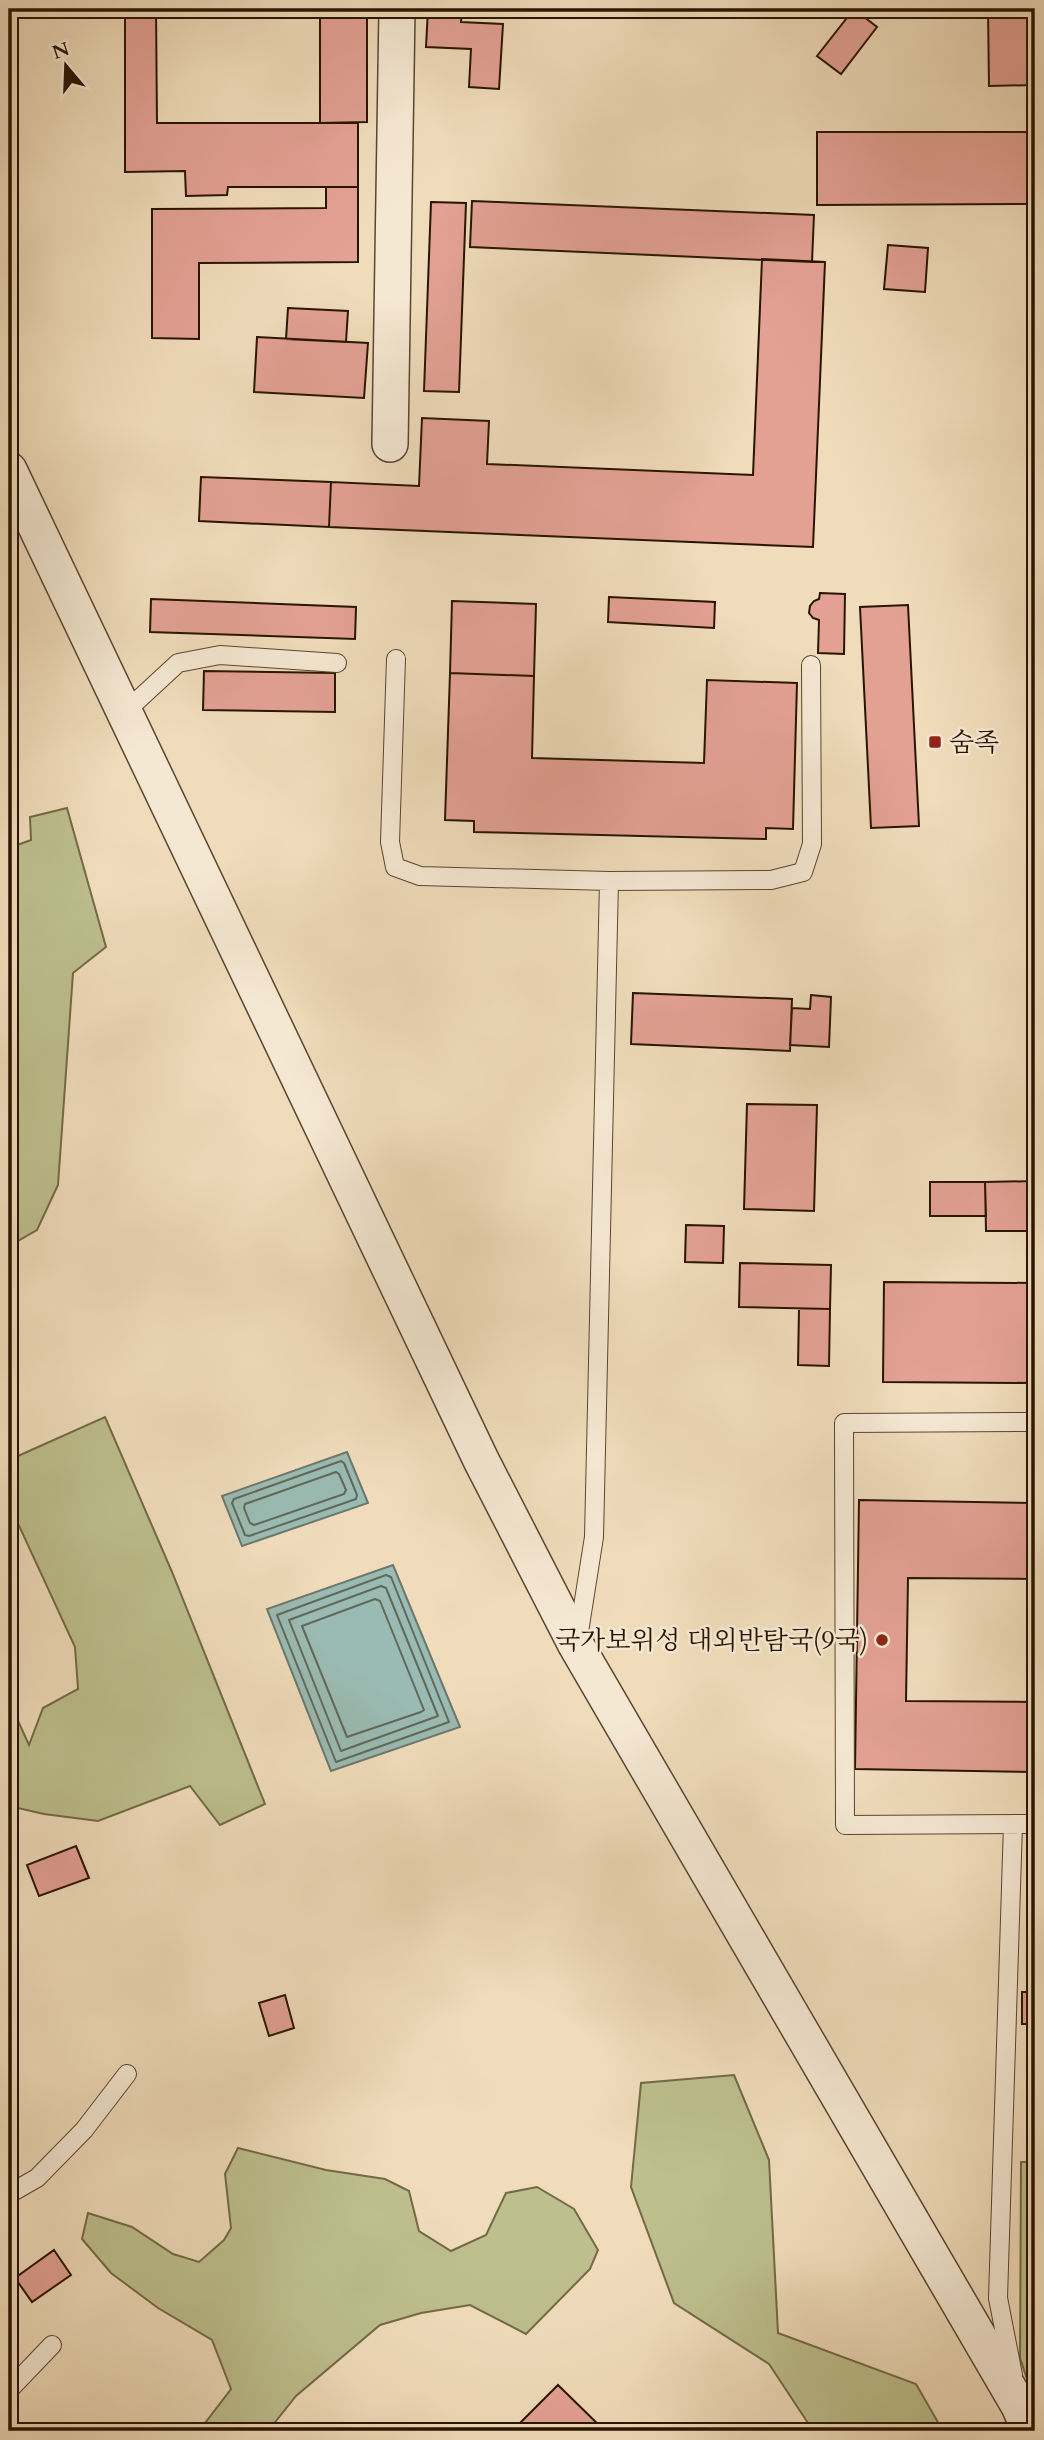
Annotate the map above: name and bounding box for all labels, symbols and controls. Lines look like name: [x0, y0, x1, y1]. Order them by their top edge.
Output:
north arrow: [32, 32, 102, 102]
text: N: [49, 36, 73, 66]
place label: 숨족: [949, 725, 999, 760]
marker: 숨족: [927, 734, 943, 750]
place label: 국가보위성 대외반탐국(9국): [555, 1623, 868, 1658]
marker: 국가보위성 대외반탐국(9국): [874, 1632, 890, 1648]

